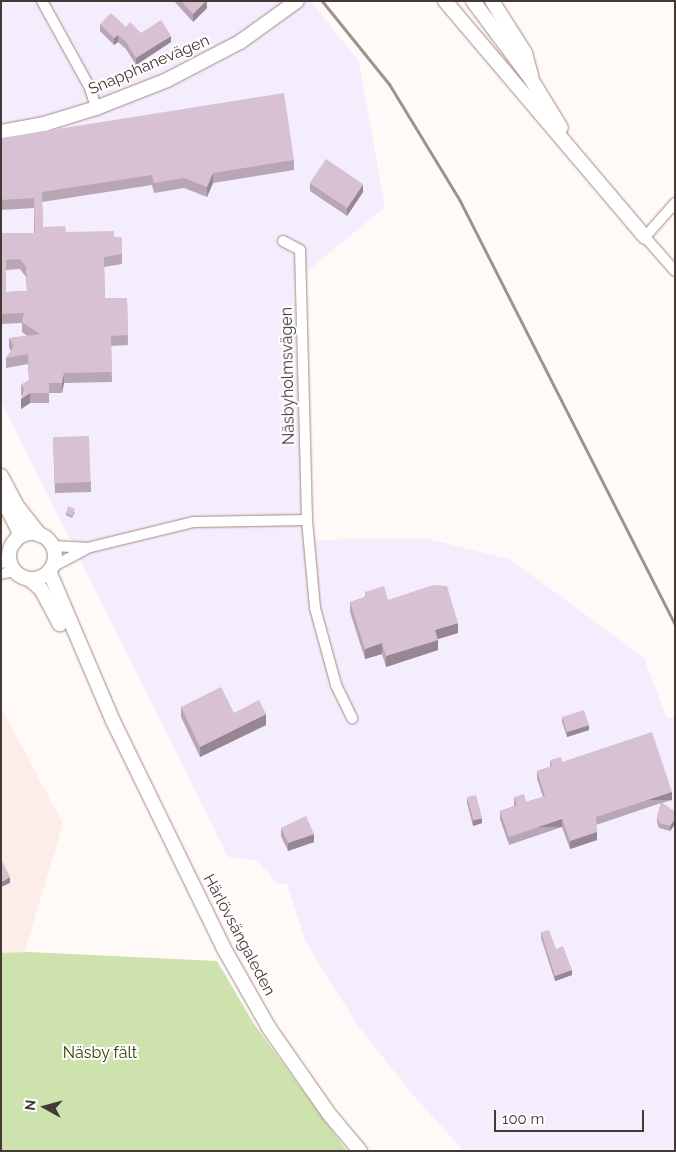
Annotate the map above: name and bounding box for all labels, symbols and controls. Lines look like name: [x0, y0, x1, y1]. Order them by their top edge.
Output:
street label: Snapphanevägen: [86, 31, 212, 99]
street label: Näsbyholmsvägen: [277, 307, 299, 445]
street label: Härlövsängaleden: [199, 871, 279, 999]
park label: Näsby fält: [63, 1043, 137, 1063]
north arrow: [20, 1082, 70, 1132]
text: N: [22, 1099, 39, 1111]
scale bar: [496, 1100, 646, 1132]
text: 100 m: [502, 1110, 544, 1128]

